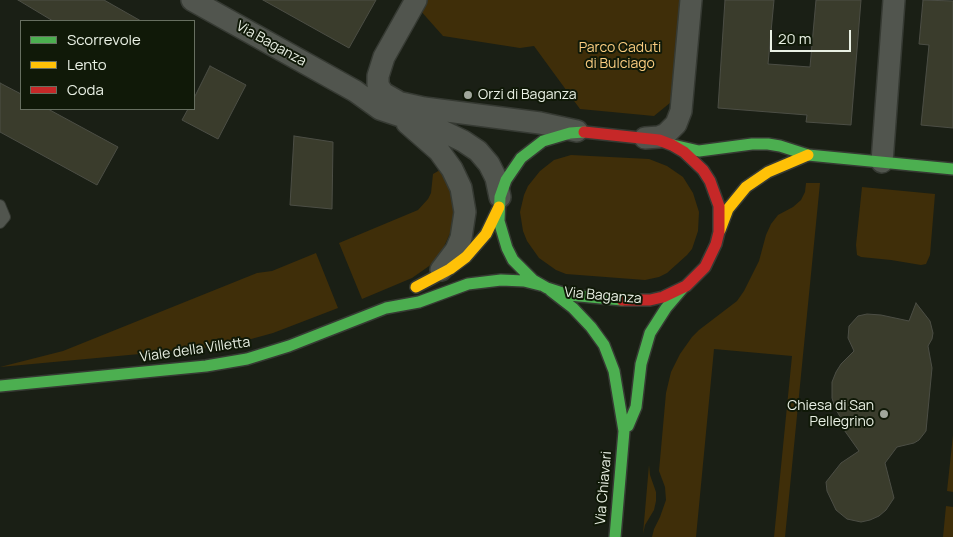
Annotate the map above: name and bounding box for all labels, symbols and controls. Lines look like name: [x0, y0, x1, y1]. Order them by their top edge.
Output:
street label: Via Baganza: [233, 18, 309, 70]
legend: [20, 20, 195, 110]
scale bar: [773, 20, 854, 52]
text: 20 m: [778, 28, 811, 49]
text: Scorrevole: [67, 29, 141, 50]
park label: Parco Caduti di Bulciago: [579, 40, 661, 72]
text: Lento: [67, 54, 107, 75]
text: Coda: [67, 79, 104, 100]
place label: Orzi di Baganza: [478, 87, 577, 103]
marker: Orzi di Baganza: [462, 89, 474, 101]
street label: Via Baganza: [564, 284, 642, 308]
street label: Viale della Villetta: [139, 334, 251, 366]
place label: Chiesa di San Pellegrino: [787, 398, 874, 431]
marker: Chiesa di San Pellegrino: [878, 408, 890, 420]
street label: Via Chiavari: [592, 450, 616, 526]

